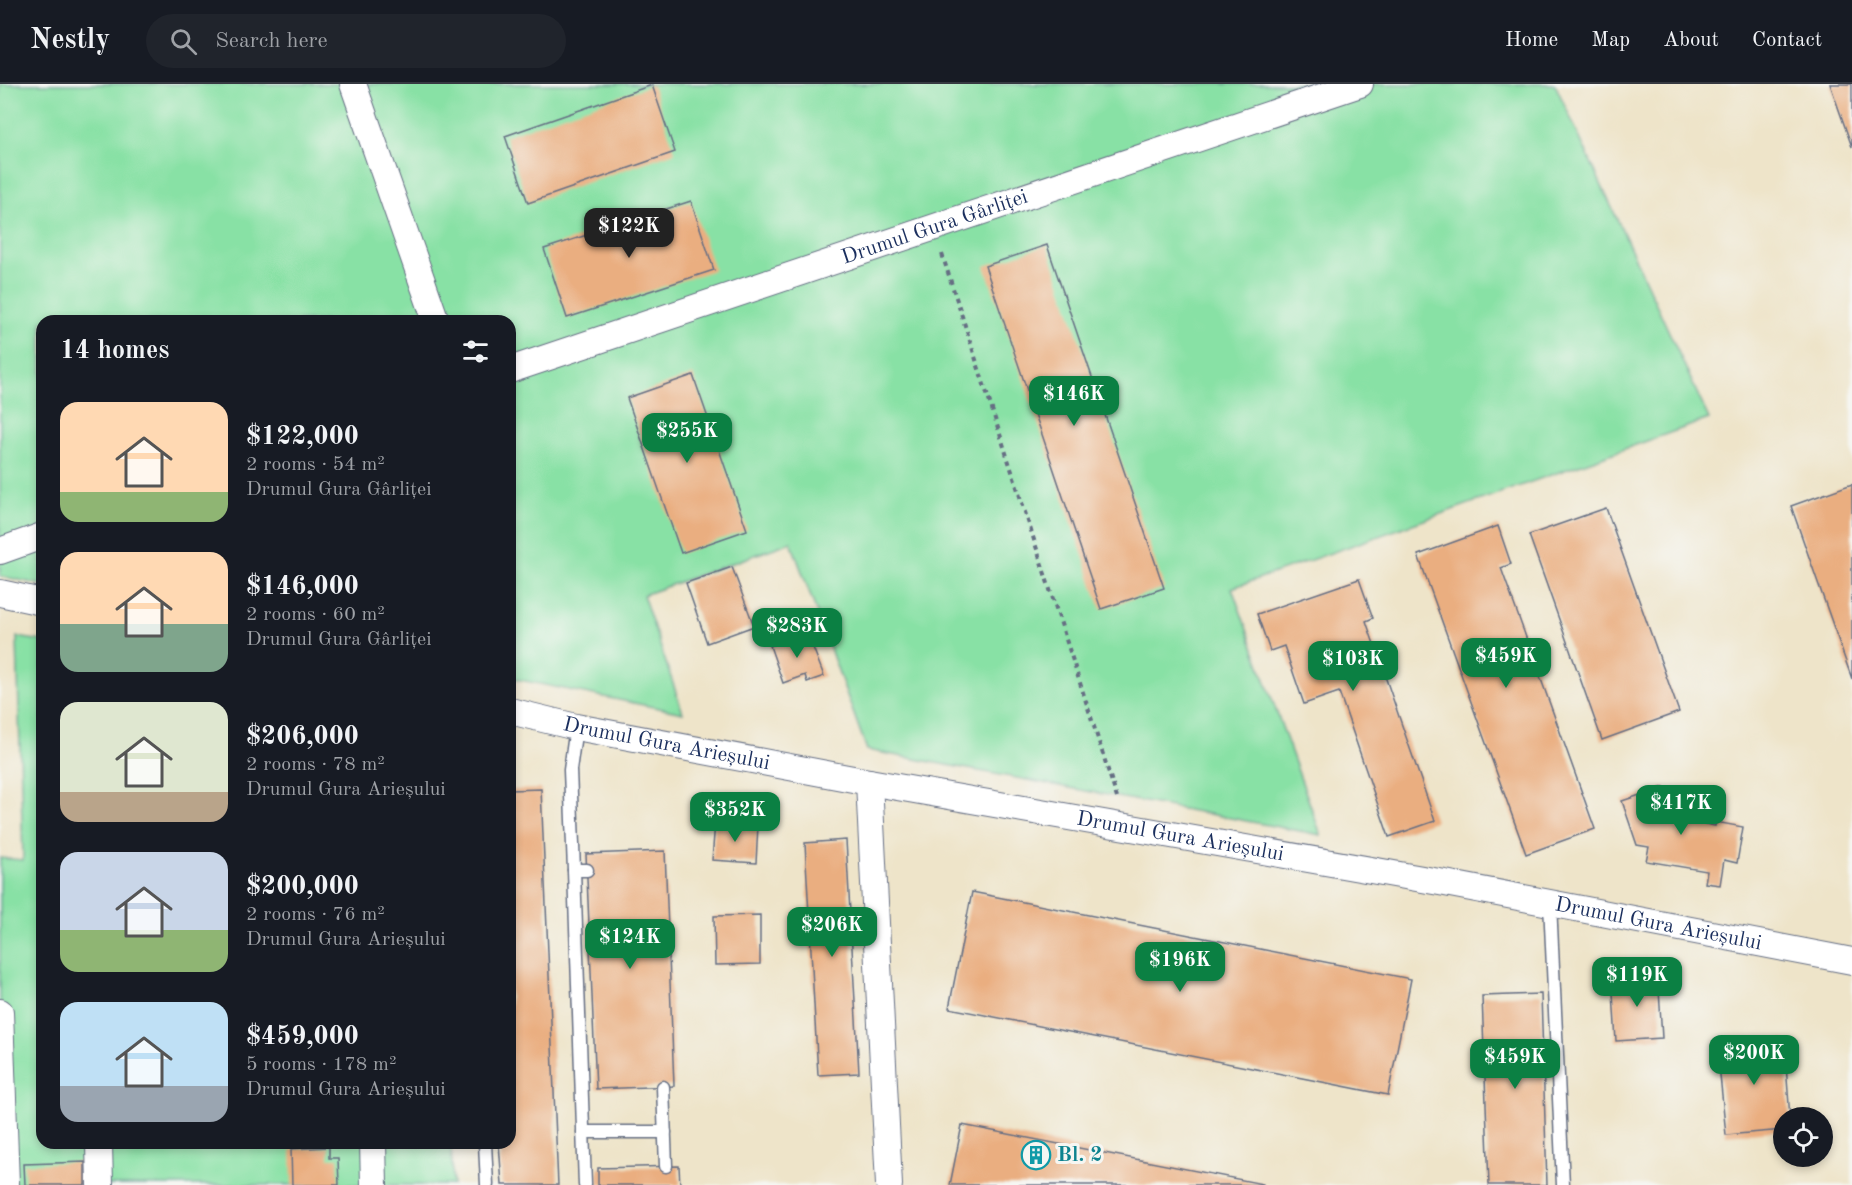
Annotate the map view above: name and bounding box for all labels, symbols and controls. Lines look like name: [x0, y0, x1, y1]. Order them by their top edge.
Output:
search box: [146, 14, 566, 68]
icon: search: [167, 25, 200, 58]
text: Nestly: [30, 27, 110, 55]
text: Search here: [215, 30, 328, 52]
text: Home: [1505, 30, 1558, 51]
text: Map: [1591, 30, 1630, 51]
text: About: [1663, 30, 1719, 51]
text: Contact: [1752, 30, 1822, 51]
street label: Drumul Gura Gârliței: [839, 186, 1030, 268]
pin: $122K: [587, 208, 671, 259]
text: $122K: [598, 217, 660, 237]
icon: filters: [459, 335, 492, 368]
text: 14 homes: [60, 338, 169, 364]
pin: $146K: [1032, 376, 1116, 427]
text: $146K: [1043, 385, 1105, 405]
pin: $255K: [645, 413, 729, 464]
text: $255K: [656, 422, 718, 442]
text: $122,000: [246, 424, 359, 450]
icon: home: [108, 426, 180, 498]
text: 2 rooms · 54 m²: [246, 455, 385, 475]
text: Drumul Gura Gârliței: [246, 480, 432, 500]
text: $146,000: [246, 574, 359, 600]
icon: home: [108, 576, 180, 648]
text: 2 rooms · 60 m²: [246, 605, 385, 625]
pin: $283K: [755, 608, 839, 659]
text: $283K: [766, 617, 828, 637]
text: Drumul Gura Gârliței: [246, 630, 432, 650]
pin: $459K: [1464, 638, 1548, 689]
pin: $103K: [1311, 641, 1395, 692]
text: $459K: [1475, 647, 1537, 667]
text: $103K: [1322, 650, 1384, 670]
street label: Drumul Gura Arieșului: [561, 714, 772, 774]
text: $206,000: [246, 724, 359, 750]
icon: home: [108, 726, 180, 798]
text: 2 rooms · 78 m²: [246, 755, 385, 775]
text: Drumul Gura Arieșului: [246, 780, 446, 800]
pin: $417K: [1639, 785, 1723, 836]
pin: $352K: [693, 792, 777, 843]
text: $417K: [1650, 794, 1712, 814]
text: $352K: [704, 801, 766, 821]
street label: Drumul Gura Arieșului: [1075, 808, 1285, 865]
text: $200,000: [246, 874, 359, 900]
icon: home: [108, 876, 180, 948]
street label: Drumul Gura Arieșului: [1553, 894, 1763, 954]
text: 2 rooms · 76 m²: [246, 905, 385, 925]
pin: $206K: [790, 907, 874, 958]
text: $206K: [801, 916, 863, 936]
pin: $124K: [588, 919, 672, 970]
text: $124K: [599, 928, 661, 948]
text: Drumul Gura Arieșului: [246, 930, 446, 950]
pin: $196K: [1138, 942, 1222, 993]
text: $196K: [1149, 951, 1211, 971]
pin: $119K: [1595, 957, 1679, 1008]
text: $119K: [1606, 966, 1668, 986]
text: $459,000: [246, 1024, 359, 1050]
icon: home: [108, 1026, 180, 1098]
pin: $200K: [1712, 1035, 1796, 1086]
pin: $459K: [1473, 1039, 1557, 1090]
text: $200K: [1723, 1044, 1785, 1064]
text: $459K: [1484, 1048, 1546, 1068]
text: 5 rooms · 178 m²: [246, 1055, 396, 1075]
text: Drumul Gura Arieșului: [246, 1080, 446, 1100]
map controls: [1773, 1107, 1833, 1167]
button: locate: [1773, 1107, 1833, 1167]
building icon: Bl. 2: [1020, 1139, 1052, 1171]
place label: Bl. 2: [1057, 1145, 1102, 1166]

